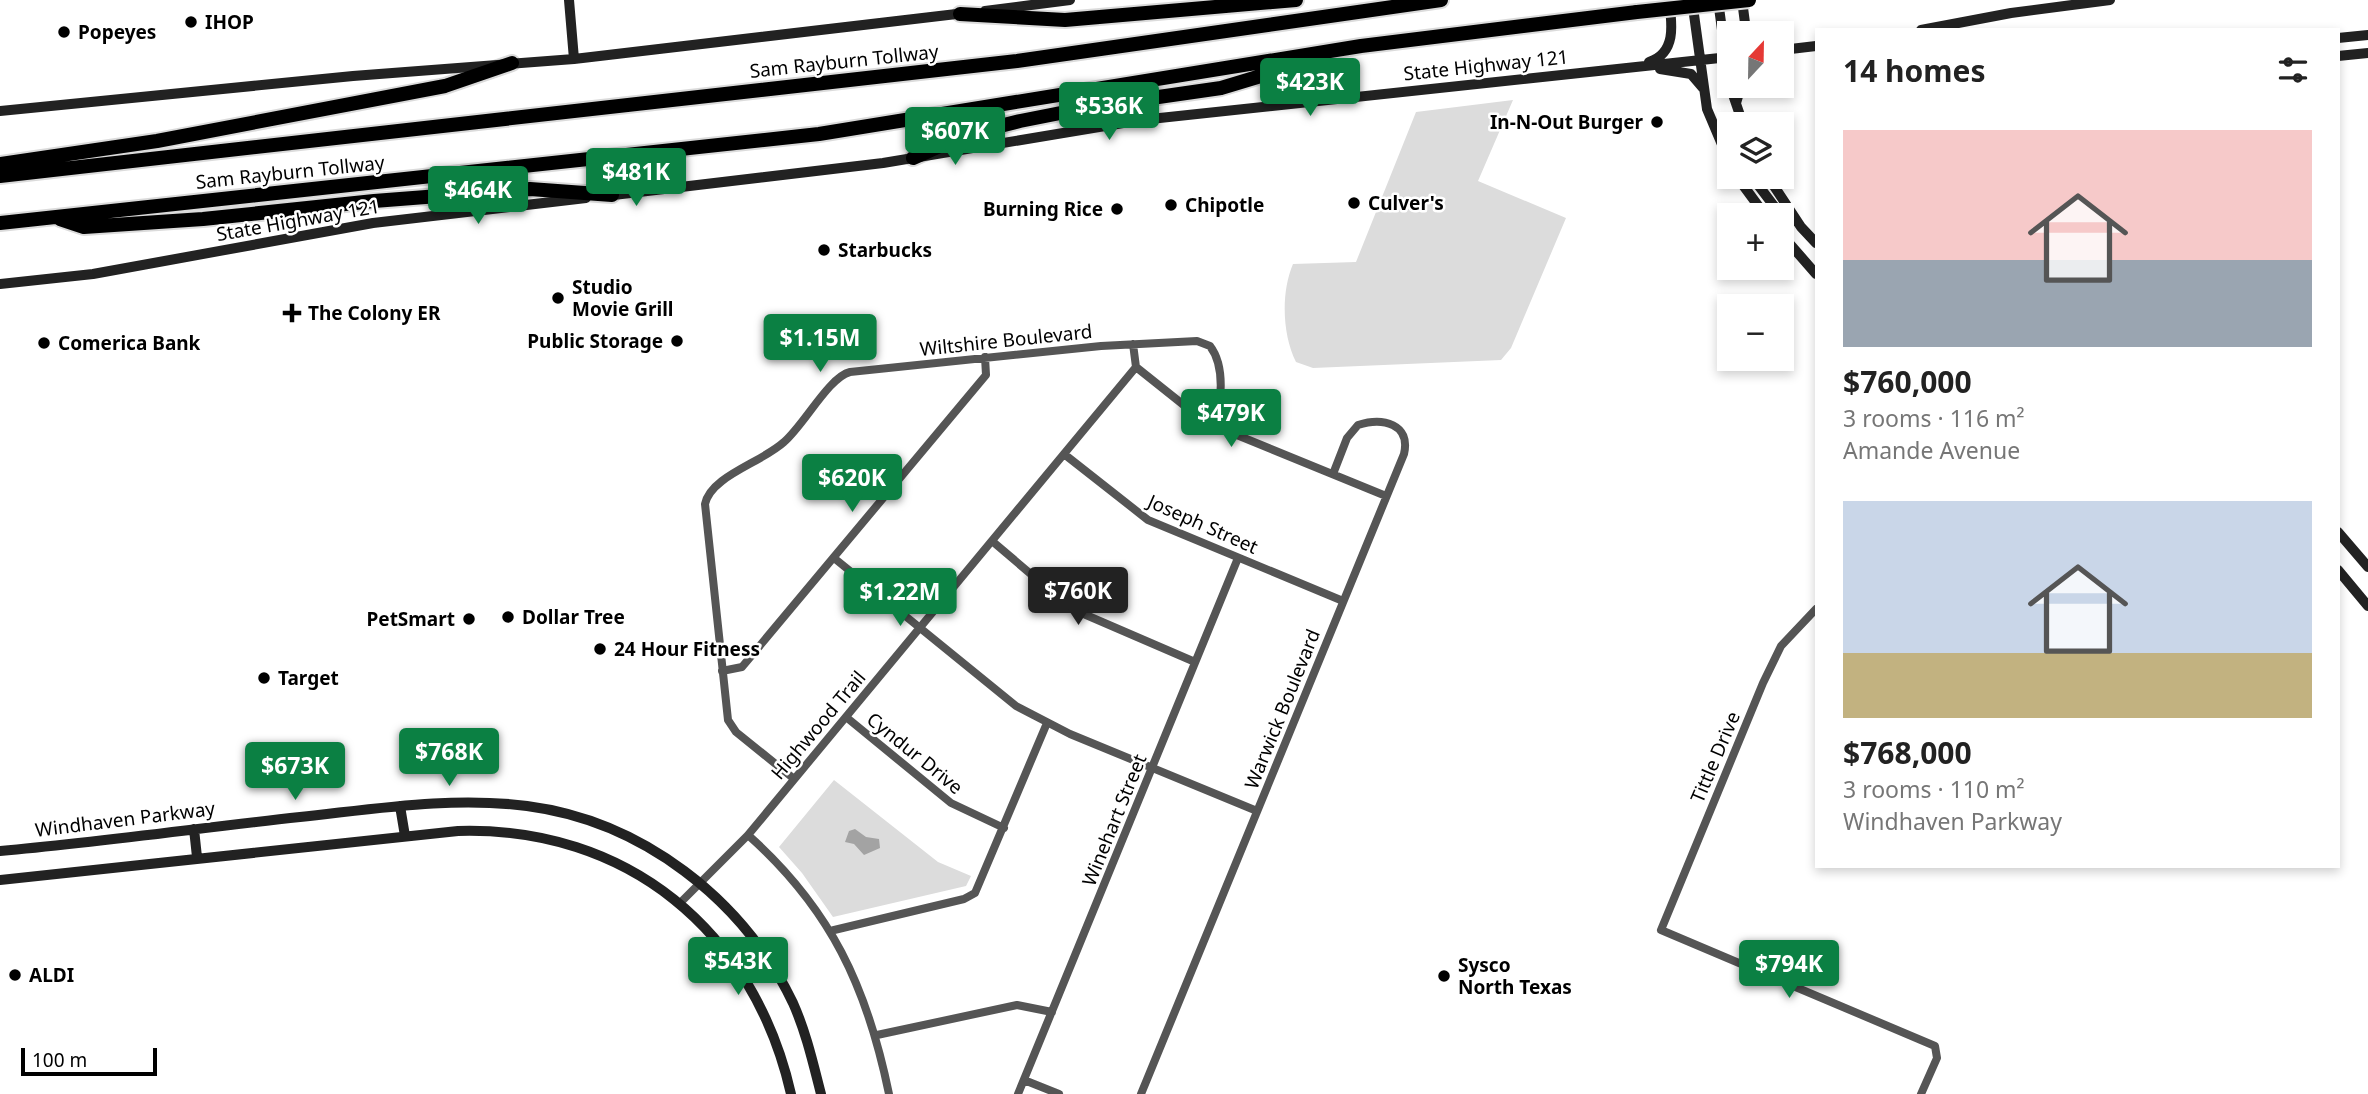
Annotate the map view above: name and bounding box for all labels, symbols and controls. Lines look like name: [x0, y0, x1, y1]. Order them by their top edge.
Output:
place label: IHOP: [205, 9, 254, 35]
marker: IHOP: [183, 14, 199, 30]
place label: Popeyes: [78, 19, 156, 45]
north arrow: [1717, 21, 1794, 98]
map controls: [1717, 21, 1794, 371]
marker: Popeyes: [56, 24, 72, 40]
street label: Sam Rayburn Tollway: [748, 38, 940, 84]
street label: State Highway 121: [1402, 43, 1570, 87]
text: 14 homes: [1843, 50, 1986, 91]
icon: filters: [2274, 51, 2312, 89]
pin: $423K: [1261, 58, 1359, 118]
text: $423K: [1276, 65, 1344, 97]
pin: $536K: [1060, 82, 1158, 142]
text: $536K: [1075, 89, 1143, 121]
pin: $607K: [906, 108, 1004, 167]
place label: In-N-Out Burger: [1490, 109, 1644, 135]
button: layers: [1717, 112, 1794, 189]
text: $607K: [921, 114, 989, 146]
marker: In-N-Out Burger: [1649, 114, 1665, 130]
pin: $481K: [587, 148, 685, 208]
street label: Sam Rayburn Tollway: [194, 149, 386, 195]
text: $481K: [602, 155, 670, 187]
pin: $464K: [429, 166, 527, 226]
text: $464K: [444, 173, 512, 205]
icon: home: [2015, 175, 2141, 301]
place label: Culver's: [1368, 190, 1444, 216]
place label: Chipotle: [1185, 192, 1264, 218]
street label: State Highway 121: [214, 193, 382, 247]
marker: Culver's: [1346, 195, 1362, 211]
place label: Burning Rice: [983, 196, 1103, 222]
marker: Chipotle: [1163, 197, 1179, 213]
marker: Burning Rice: [1109, 201, 1125, 217]
button: +: [1717, 203, 1794, 280]
place label: Starbucks: [838, 237, 932, 263]
marker: Starbucks: [816, 242, 832, 258]
place label: Studio Movie Grill: [572, 274, 673, 322]
marker: Studio Movie Grill: [550, 290, 566, 306]
button: −: [1717, 294, 1794, 371]
place label: The Colony ER: [308, 300, 441, 326]
marker: The Colony ER: [282, 303, 302, 323]
pin: $1.15M: [763, 314, 877, 374]
street label: Wiltshire Boulevard: [918, 318, 1094, 362]
text: $1.15M: [780, 321, 860, 353]
place label: Public Storage: [527, 328, 663, 354]
place label: Comerica Bank: [58, 330, 201, 356]
marker: Public Storage: [669, 333, 685, 349]
marker: Comerica Bank: [36, 335, 52, 351]
text: $760,000: [1843, 361, 1972, 402]
pin: $479K: [1182, 390, 1280, 449]
text: $479K: [1197, 396, 1265, 428]
text: 3 rooms · 116 m²: [1843, 402, 2025, 434]
text: Amande Avenue: [1843, 434, 2020, 466]
pin: $620K: [803, 454, 901, 514]
text: $620K: [818, 461, 886, 493]
street label: Joseph Street: [1142, 487, 1262, 560]
icon: home: [2015, 546, 2141, 672]
pin: $1.22M: [843, 568, 957, 628]
pin: $760K: [1029, 568, 1127, 627]
text: $760K: [1044, 574, 1112, 606]
text: $1.22M: [860, 575, 940, 607]
place label: Dollar Tree: [522, 604, 625, 630]
place label: PetSmart: [366, 606, 455, 632]
marker: Dollar Tree: [500, 609, 516, 625]
marker: PetSmart: [461, 611, 477, 627]
street label: Warwick Boulevard: [1238, 625, 1326, 793]
place label: 24 Hour Fitness: [614, 636, 760, 662]
marker: 24 Hour Fitness: [592, 641, 608, 657]
place label: Target: [278, 665, 339, 691]
street label: Highwood Trail: [765, 665, 871, 785]
marker: Target: [256, 670, 272, 686]
street label: Cyndur Drive: [861, 706, 969, 800]
street label: Tittle Drive: [1684, 707, 1746, 807]
pin: $768K: [400, 728, 498, 788]
text: $768,000: [1843, 732, 1972, 773]
text: $768K: [415, 735, 483, 767]
pin: $673K: [246, 742, 344, 802]
text: $673K: [261, 749, 329, 781]
street label: Winehart Street: [1076, 750, 1152, 890]
text: 3 rooms · 110 m²: [1843, 773, 2025, 805]
street label: Windhaven Parkway: [34, 795, 217, 843]
text: Windhaven Parkway: [1843, 805, 2062, 837]
pin: $543K: [689, 937, 787, 997]
pin: $794K: [1740, 940, 1838, 1000]
text: $543K: [704, 944, 772, 976]
text: $794K: [1755, 947, 1823, 979]
place label: Sysco North Texas: [1458, 952, 1572, 1000]
place label: ALDI: [29, 962, 74, 988]
marker: ALDI: [7, 967, 23, 983]
marker: Sysco North Texas: [1436, 968, 1452, 984]
scale bar: [21, 1045, 158, 1077]
text: 100 m: [32, 1047, 87, 1073]

